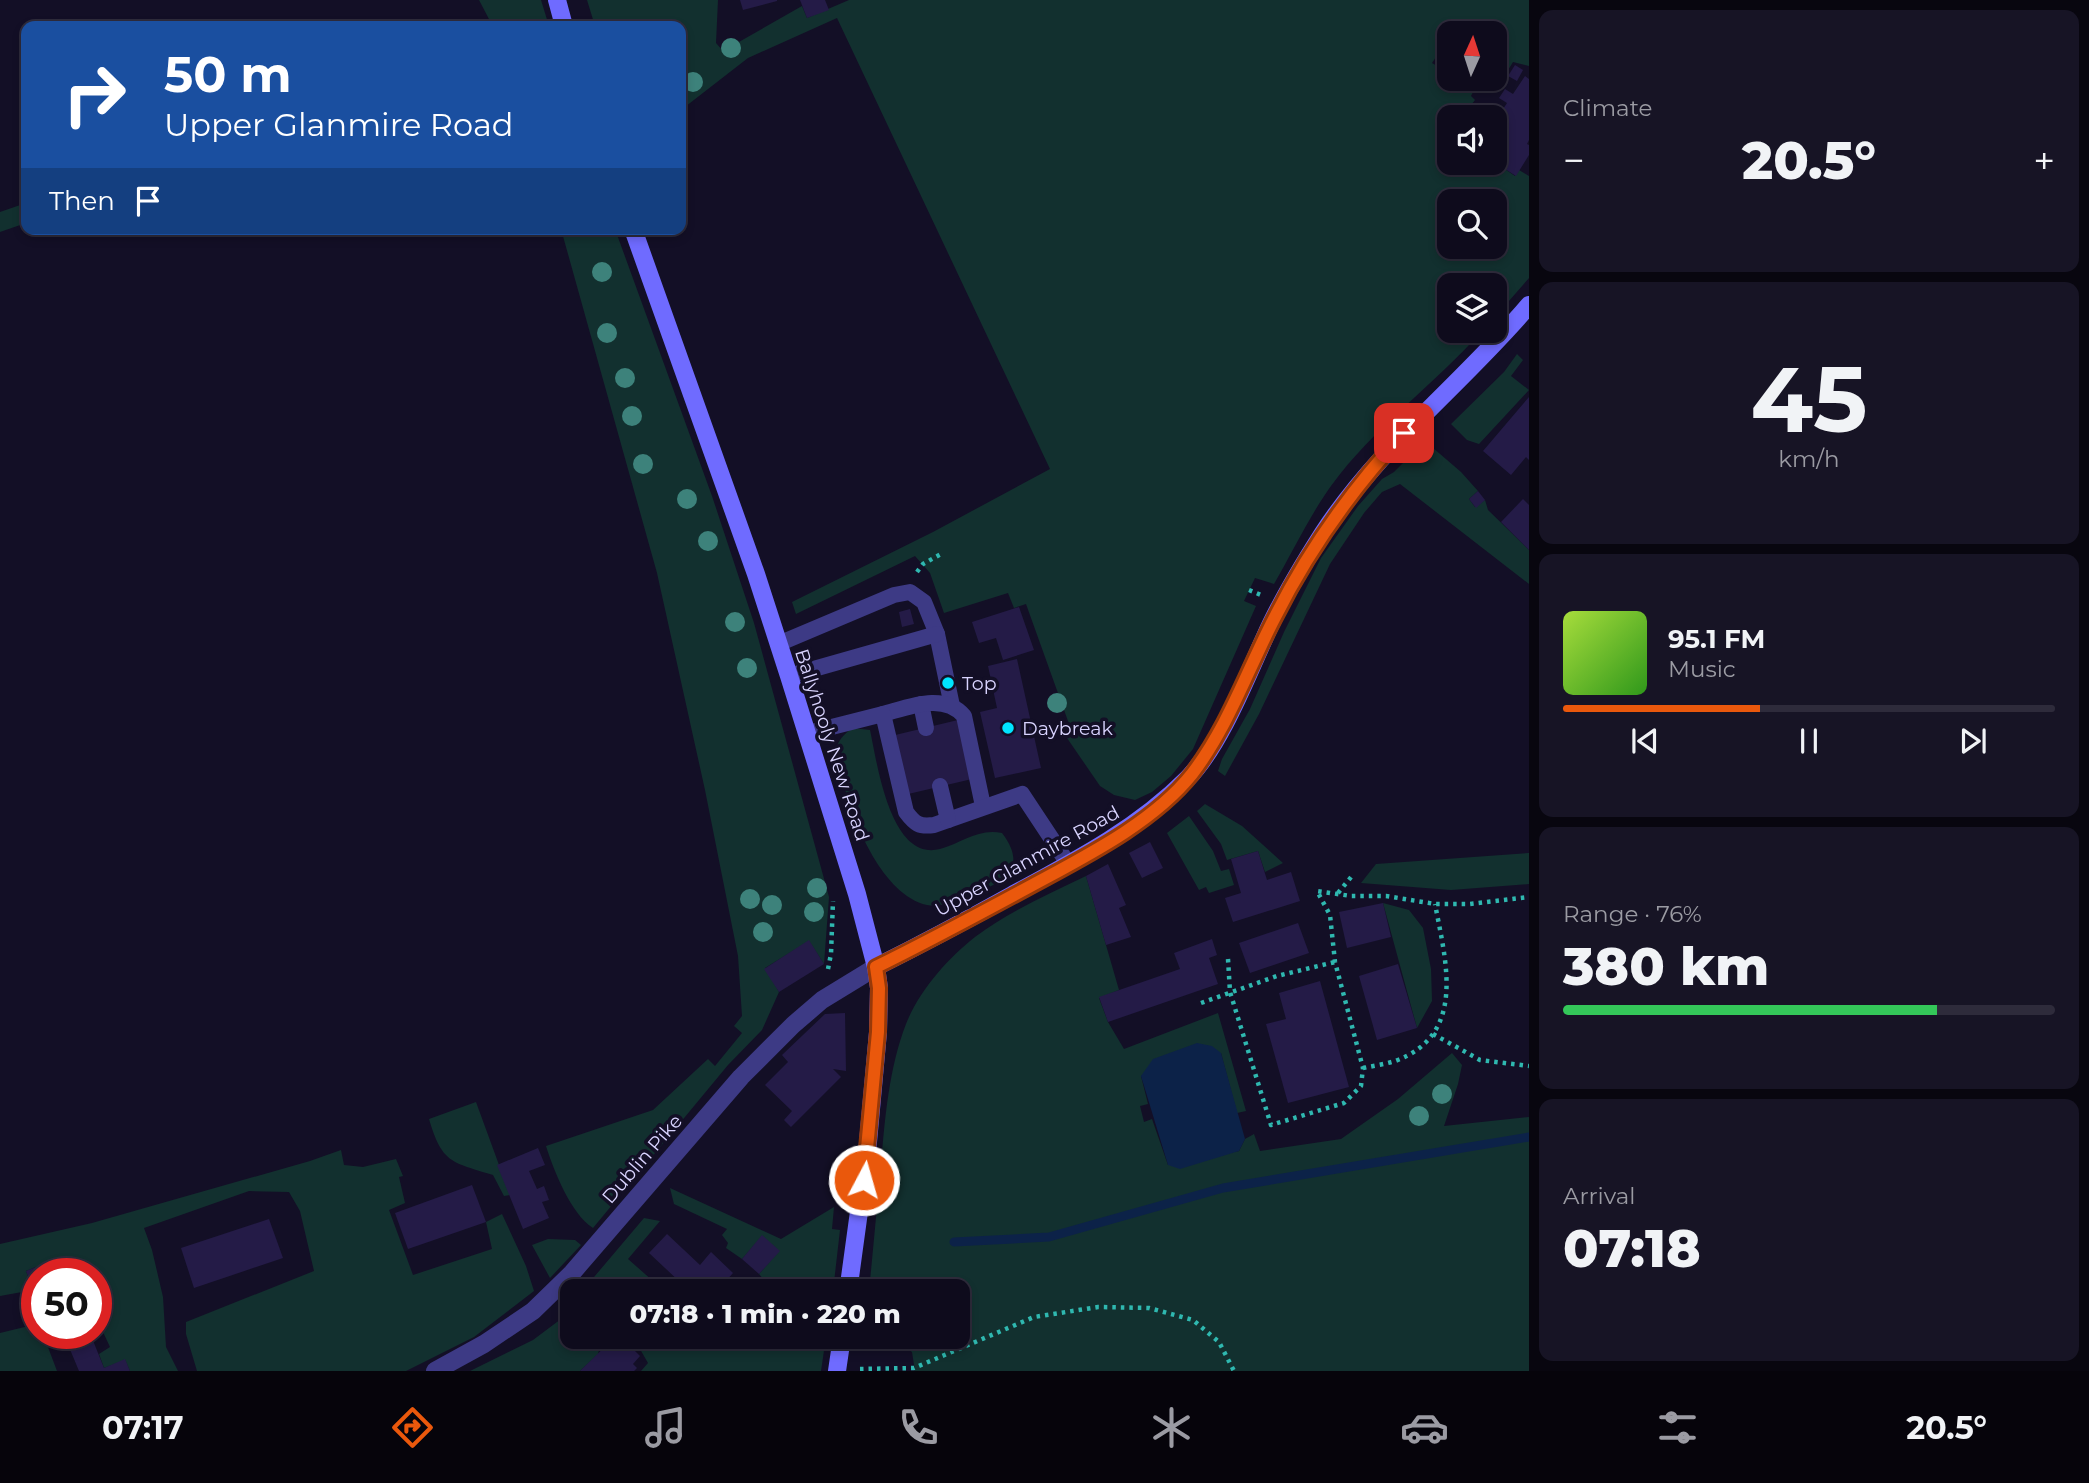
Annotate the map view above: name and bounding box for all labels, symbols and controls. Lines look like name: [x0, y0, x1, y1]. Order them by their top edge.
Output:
north arrow: [1437, 21, 1507, 91]
map controls: [1437, 21, 1507, 343]
text: 50 m: [164, 45, 292, 104]
icon: right: [49, 49, 140, 140]
text: Climate: [1563, 94, 1652, 122]
text: Upper Glanmire Road: [164, 105, 514, 144]
button: sound: [1437, 105, 1507, 175]
text: 20.5°: [1742, 129, 1876, 192]
text: −: [1563, 137, 1585, 184]
text: +: [2033, 137, 2055, 184]
icon: arrive: [129, 182, 167, 220]
text: Then: [49, 185, 115, 217]
button: search: [1437, 189, 1507, 259]
button: layers: [1437, 273, 1507, 343]
text: 45: [1751, 344, 1867, 455]
pin: [1374, 403, 1434, 463]
icon: arrive: [1385, 414, 1423, 452]
text: km/h: [1778, 445, 1840, 473]
text: 95.1 FM: [1668, 623, 1765, 655]
street label: Ballyhooly New Road: [790, 646, 874, 844]
text: Music: [1668, 655, 1736, 683]
place label: Top: [962, 672, 997, 695]
marker: Top: [940, 675, 956, 691]
place label: Daybreak: [1022, 717, 1113, 740]
marker: Daybreak: [1000, 720, 1016, 736]
icon: previous: [1626, 722, 1664, 760]
icon: pause: [1790, 722, 1828, 760]
icon: next: [1954, 722, 1992, 760]
street label: Upper Glanmire Road: [931, 801, 1123, 921]
text: Range · 76%: [1563, 900, 1702, 928]
text: 380 km: [1563, 935, 1769, 998]
street label: Dublin Pike: [597, 1110, 687, 1208]
position arrow: [827, 1143, 901, 1217]
text: Arrival: [1563, 1182, 1636, 1210]
text: 07:18: [1563, 1217, 1701, 1280]
speed limit sign: 50: [21, 1258, 112, 1349]
text: 07:18 · 1 min · 220 m: [629, 1298, 901, 1330]
icon: directions: [388, 1403, 437, 1452]
icon: music: [641, 1403, 690, 1452]
icon: phone: [894, 1403, 943, 1452]
icon: climate: [1147, 1403, 1196, 1452]
icon: car: [1400, 1403, 1449, 1452]
icon: filters: [1653, 1403, 1702, 1452]
text: 07:17: [102, 1408, 184, 1447]
text: 20.5°: [1906, 1408, 1987, 1447]

